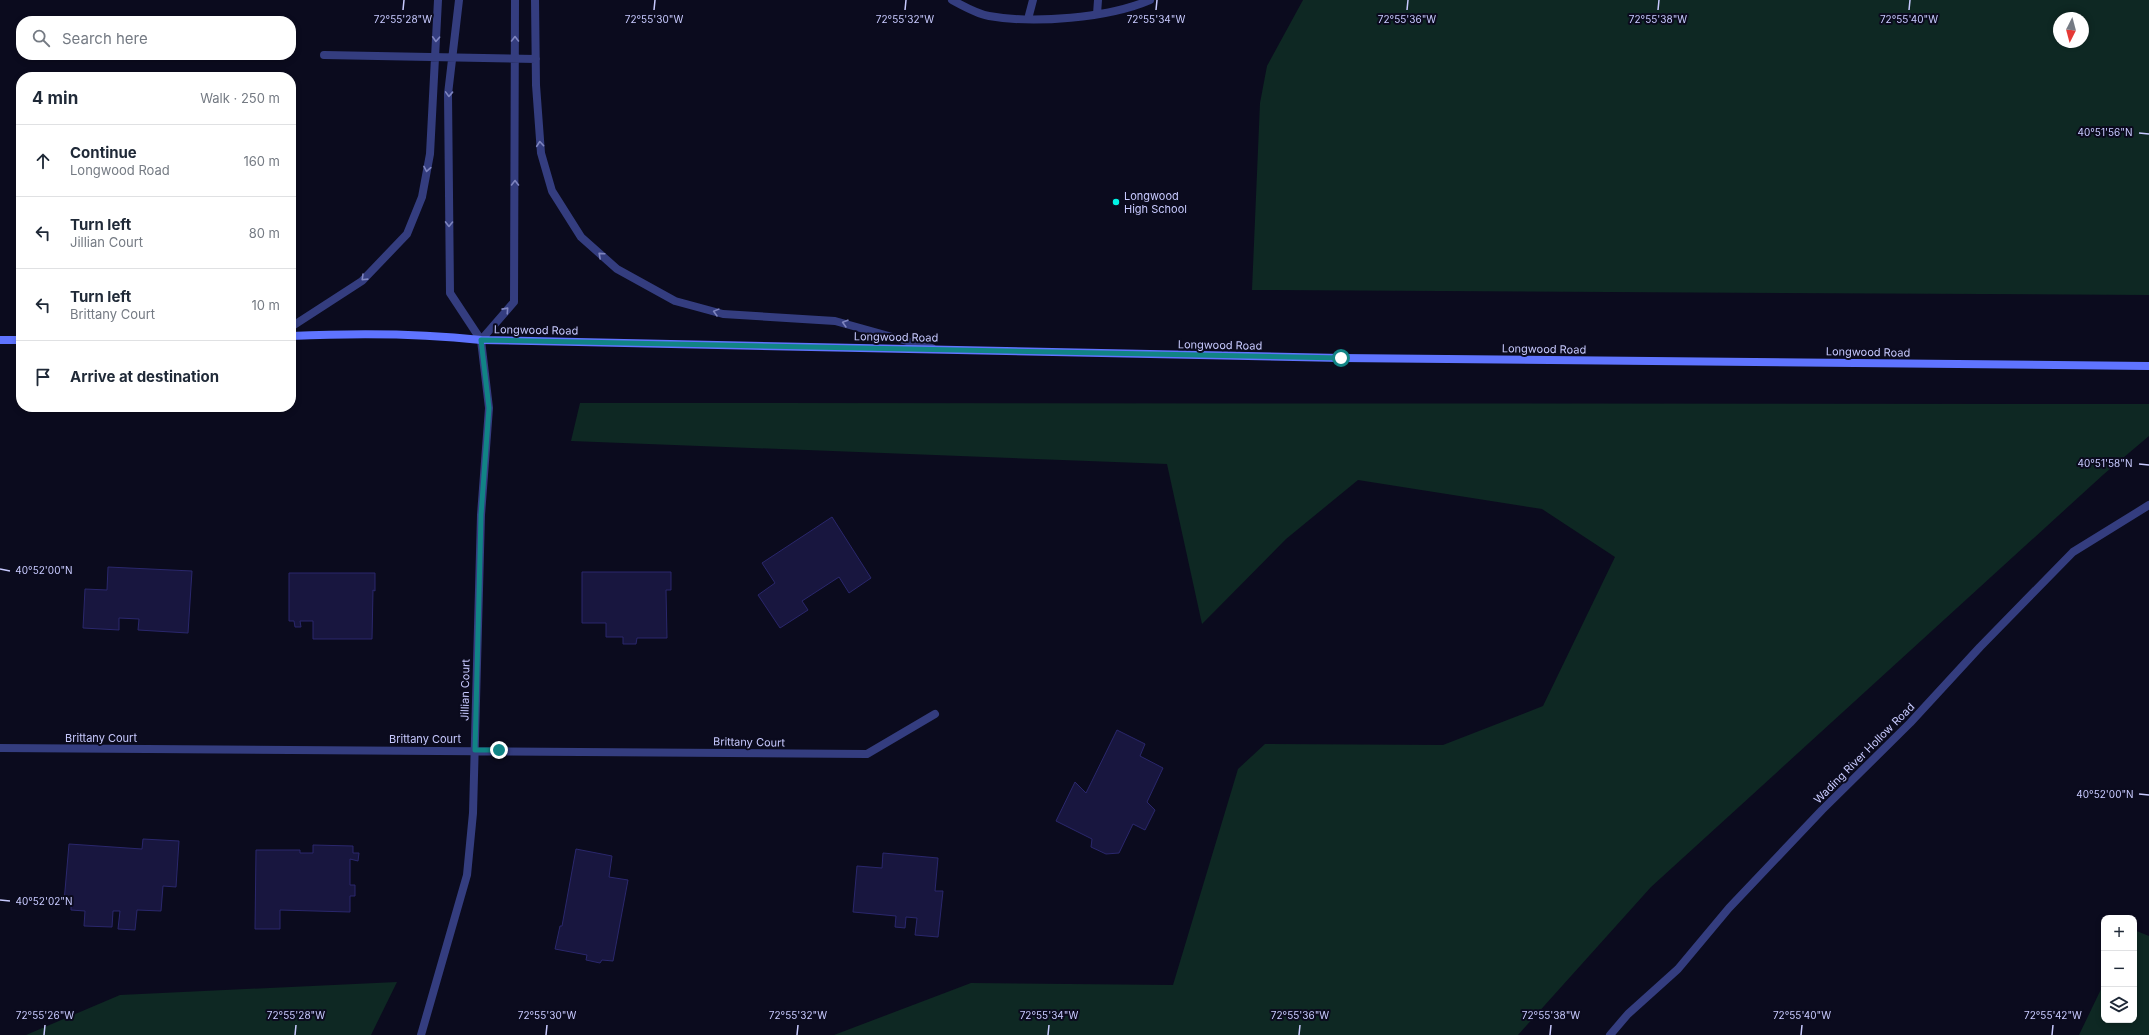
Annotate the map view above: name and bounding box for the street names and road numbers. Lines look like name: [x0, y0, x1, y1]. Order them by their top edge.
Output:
street label: Longwood Road: [494, 322, 578, 338]
street label: Longwood Road: [854, 329, 938, 345]
street label: Longwood Road: [1178, 337, 1262, 353]
street label: Longwood Road: [1502, 341, 1586, 357]
street label: Longwood Road: [1826, 344, 1910, 360]
street label: Jillian Court: [457, 659, 473, 721]
street label: Wading River Hollow Road: [1811, 700, 1917, 806]
street label: Brittany Court: [65, 731, 137, 745]
street label: Brittany Court: [389, 732, 461, 746]
street label: Brittany Court: [713, 734, 786, 750]

